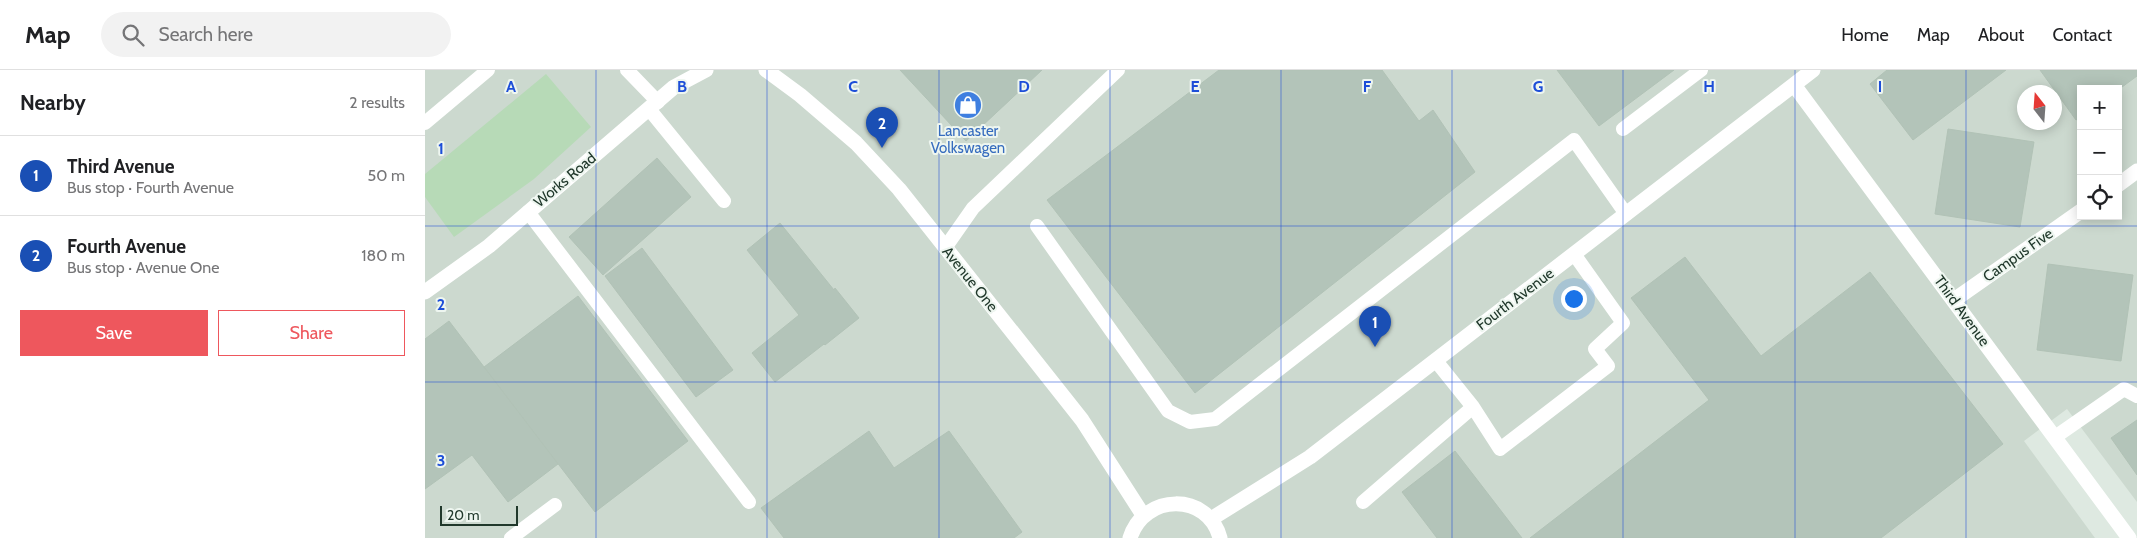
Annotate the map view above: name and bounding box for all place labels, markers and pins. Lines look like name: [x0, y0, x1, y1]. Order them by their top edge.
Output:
shop icon: Lancaster Volkswagen: [953, 90, 983, 120]
pin: 2: [866, 107, 898, 148]
place label: Lancaster Volkswagen: [931, 122, 1005, 157]
pin: 1: [1359, 306, 1391, 347]

